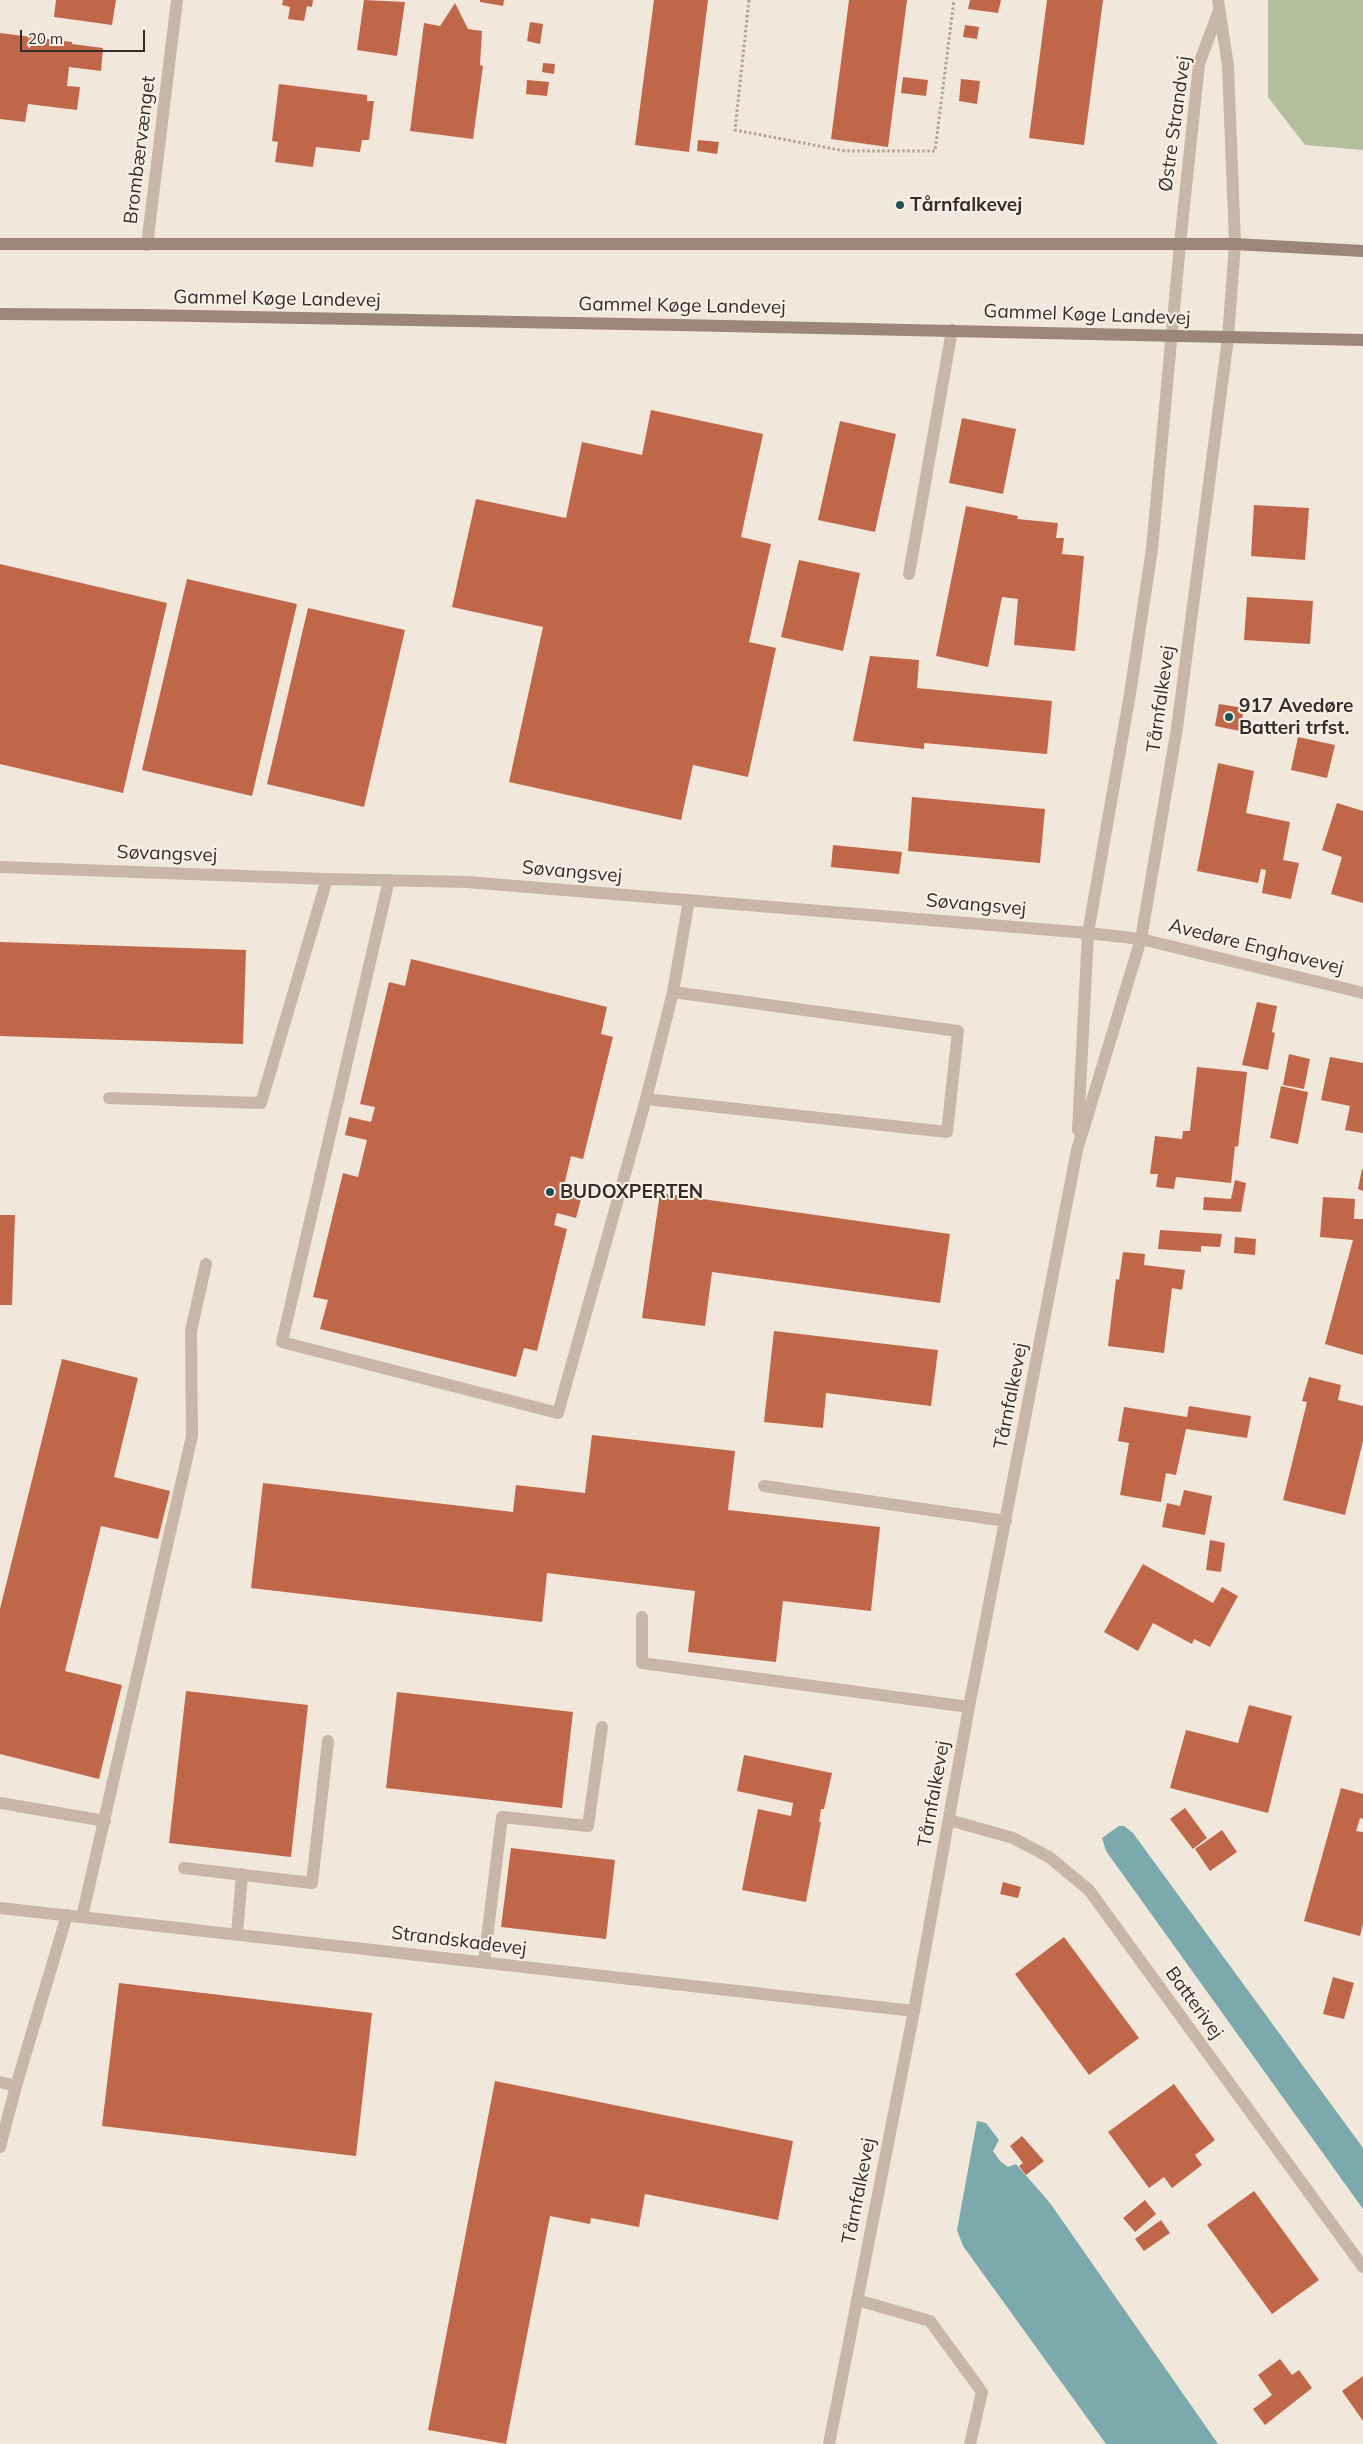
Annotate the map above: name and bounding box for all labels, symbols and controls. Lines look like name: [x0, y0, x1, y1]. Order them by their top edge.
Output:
scale bar: [22, 20, 148, 52]
text: 20 m: [28, 29, 63, 48]
street label: Østre Strandvej: [1154, 55, 1196, 193]
street label: Brombærvænget: [120, 75, 160, 225]
place label: Tårnfalkevej: [910, 194, 1022, 216]
marker: Tårnfalkevej: [894, 199, 906, 211]
street label: Gammel Køge Landevej: [173, 286, 381, 312]
street label: Gammel Køge Landevej: [578, 293, 786, 319]
street label: Gammel Køge Landevej: [983, 300, 1191, 330]
street label: Tårnfalkevej: [1142, 644, 1180, 754]
place label: 917 Avedøre Batteri trfst.: [1239, 695, 1353, 739]
marker: 917 Avedøre Batteri trfst.: [1223, 711, 1235, 723]
street label: Søvangsvej: [116, 841, 218, 867]
street label: Søvangsvej: [521, 856, 623, 888]
street label: Søvangsvej: [925, 889, 1027, 921]
street label: Avedøre Enghavevej: [1166, 914, 1346, 980]
place label: BUDOXPERTEN: [560, 1181, 703, 1203]
marker: BUDOXPERTEN: [544, 1186, 556, 1198]
street label: Tårnfalkevej: [990, 1341, 1032, 1451]
street label: Tårnfalkevej: [913, 1739, 955, 1849]
street label: Strandskadevej: [390, 1921, 528, 1961]
street label: Batterivej: [1160, 1962, 1228, 2044]
street label: Tårnfalkevej: [838, 2136, 880, 2246]

